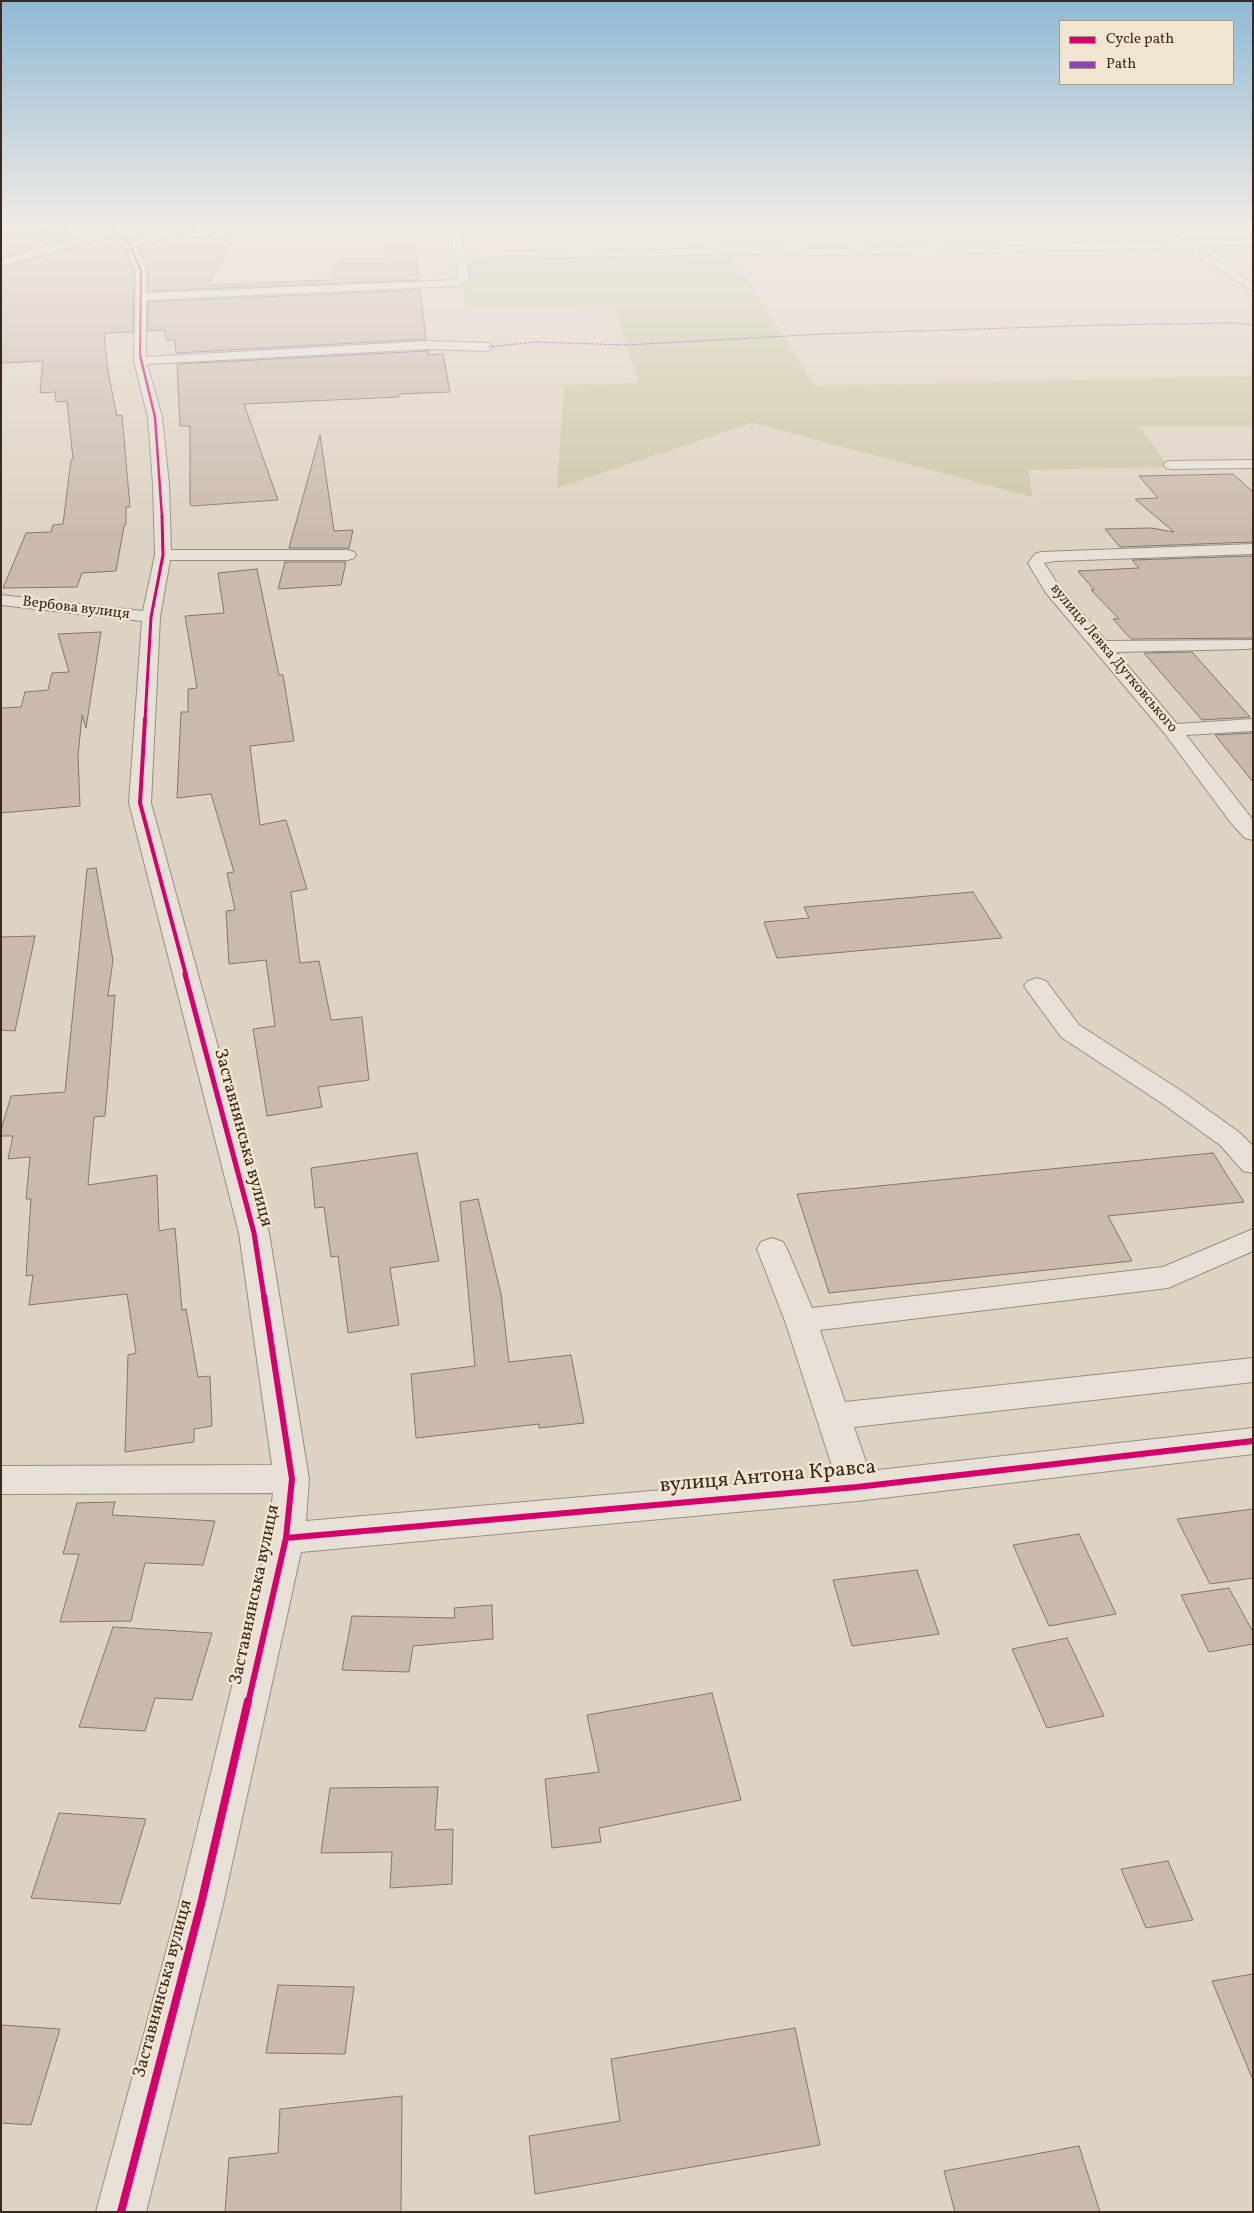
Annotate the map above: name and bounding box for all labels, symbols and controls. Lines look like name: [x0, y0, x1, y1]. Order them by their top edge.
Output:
legend: [1059, 20, 1234, 85]
text: Cycle path: [1106, 29, 1174, 50]
text: Path: [1106, 54, 1136, 75]
street label: вулиця Левка Дутковського: [1045, 581, 1181, 737]
street label: Вербова вулиця: [21, 593, 131, 625]
street label: Заставнянська вулиця: [208, 1047, 276, 1229]
street label: вулиця Антона Кравса: [659, 1456, 877, 1500]
street label: Заставнянська вулиця: [226, 1503, 286, 1687]
street label: Заставнянська вулиця: [130, 1898, 198, 2080]

